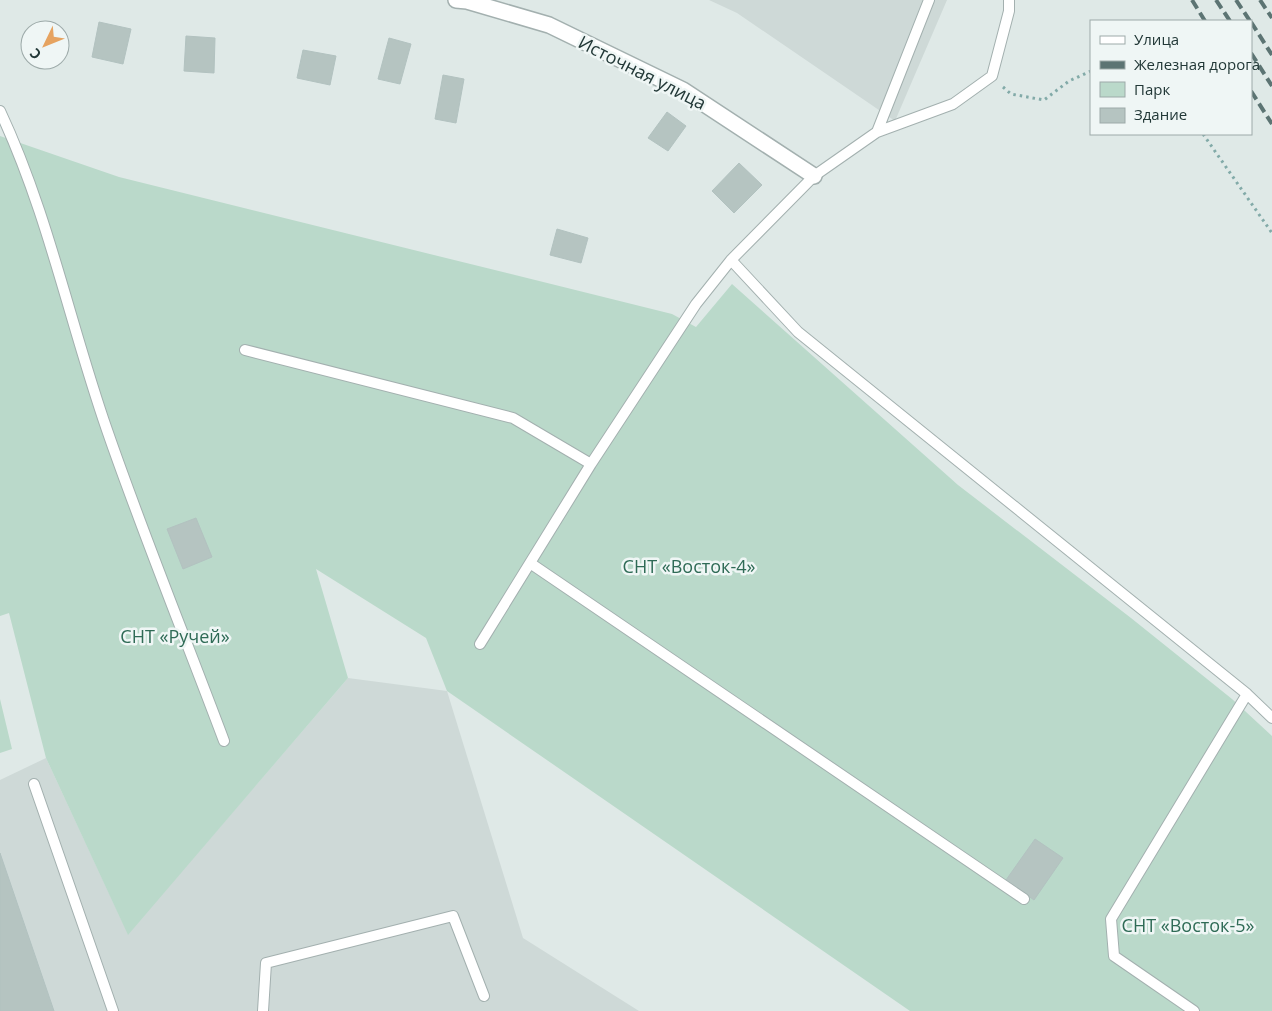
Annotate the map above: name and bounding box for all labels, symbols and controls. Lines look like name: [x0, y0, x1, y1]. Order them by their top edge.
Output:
north arrow: [20, 20, 70, 70]
legend: [1090, 20, 1252, 135]
text: Улица: [1134, 29, 1179, 49]
street label: Источная улица: [574, 30, 711, 115]
text: С: [25, 44, 45, 64]
text: Железная дорога: [1134, 54, 1260, 74]
text: Парк: [1134, 79, 1170, 99]
text: Здание: [1134, 104, 1187, 124]
park label: СНТ «Восток-4»: [623, 554, 755, 578]
park label: СНТ «Ручей»: [120, 624, 230, 648]
park label: СНТ «Восток-5»: [1122, 913, 1254, 937]

